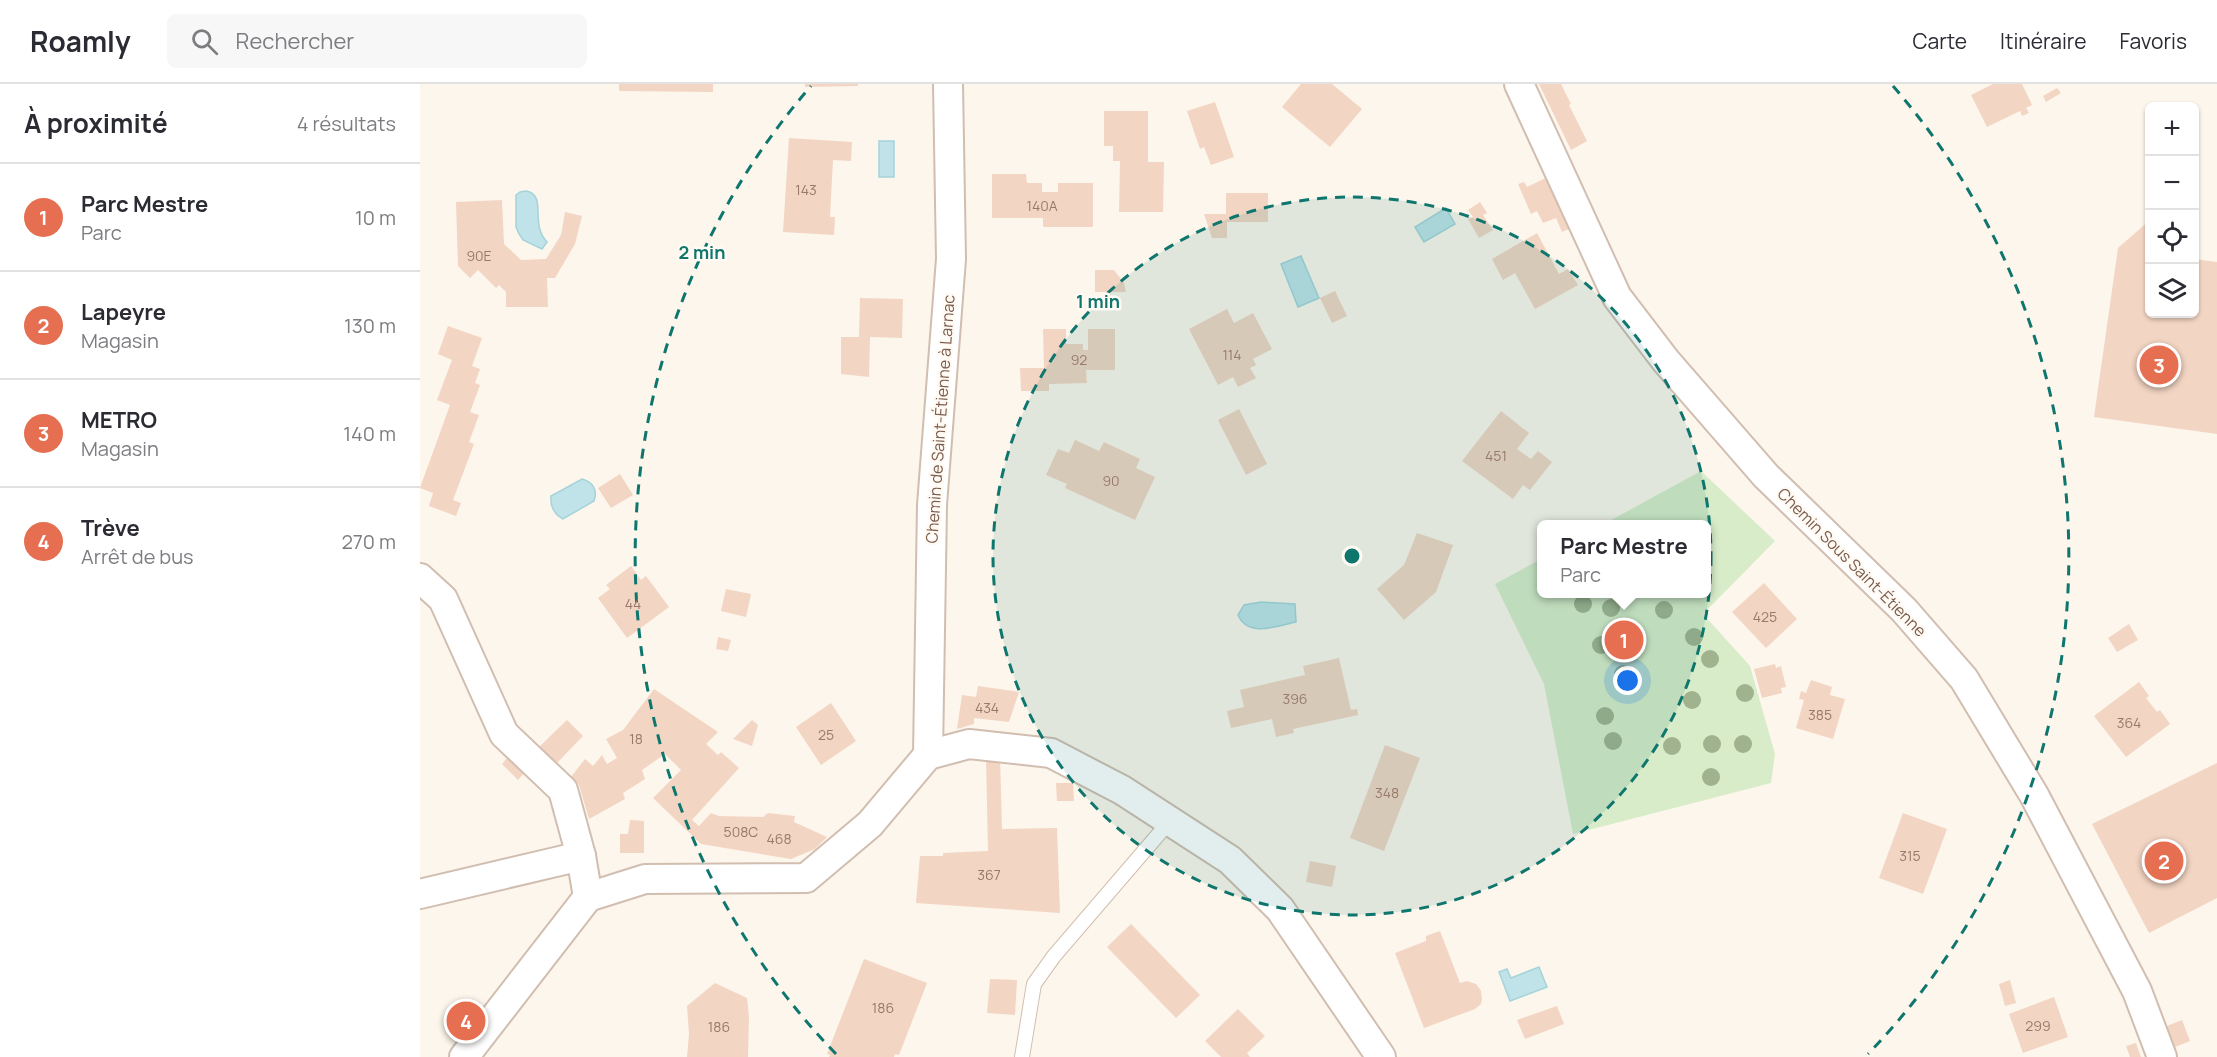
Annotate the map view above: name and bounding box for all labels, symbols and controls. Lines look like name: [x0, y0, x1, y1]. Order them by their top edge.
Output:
search box: [167, 14, 587, 68]
text: Roamly: [30, 22, 131, 60]
icon: search: [188, 25, 221, 58]
text: Rechercher: [236, 26, 354, 56]
text: Carte: [1913, 27, 1967, 55]
text: Itinéraire: [2000, 27, 2086, 55]
text: Favoris: [2119, 27, 2187, 55]
map controls: [2145, 102, 2199, 318]
button: +: [2145, 102, 2199, 156]
text: À proximité: [24, 105, 168, 141]
text: 4 résultats: [297, 110, 396, 137]
button: −: [2145, 156, 2199, 210]
house number: 143: [795, 180, 817, 199]
text: Parc Mestre: [81, 189, 208, 219]
house number: 140A: [1026, 196, 1058, 215]
text: 1: [39, 204, 48, 231]
text: 10 m: [355, 204, 396, 231]
button: locate: [2145, 210, 2199, 264]
text: Parc: [81, 219, 122, 246]
text: 2 min: [679, 240, 725, 264]
house number: 90E: [466, 246, 492, 265]
button: layers: [2145, 264, 2199, 318]
text: 1 min: [1076, 289, 1120, 313]
street label: Chemin de Saint-Étienne à Larnac: [920, 294, 960, 544]
text: Lapeyre: [81, 297, 166, 327]
text: 2: [38, 312, 49, 339]
text: 130 m: [344, 312, 396, 339]
text: Magasin: [81, 327, 159, 354]
pin: 3: [2140, 342, 2178, 388]
house number: 114: [1222, 345, 1242, 364]
house number: 92: [1071, 350, 1087, 369]
text: METRO: [81, 405, 157, 435]
text: 3: [38, 420, 49, 447]
text: 140 m: [343, 420, 396, 447]
text: Magasin: [81, 435, 159, 462]
house number: 451: [1485, 446, 1507, 465]
house number: 90: [1102, 471, 1120, 490]
street label: Chemin Sous Saint-Étienne: [1773, 483, 1931, 641]
text: Trève: [81, 513, 140, 543]
popup: [1537, 520, 1711, 598]
text: 4: [37, 528, 50, 555]
text: 270 m: [341, 528, 396, 555]
text: Parc Mestre: [1560, 531, 1688, 561]
text: Arrêt de bus: [81, 543, 194, 570]
centre of rings: [1342, 546, 1362, 566]
text: Parc: [1560, 561, 1601, 588]
house number: 44: [625, 594, 641, 613]
house number: 425: [1753, 607, 1777, 626]
pin: 1: [1604, 618, 1644, 662]
your location: [1613, 666, 1642, 695]
house number: 396: [1282, 689, 1308, 708]
house number: 434: [975, 698, 999, 717]
house number: 385: [1808, 705, 1832, 724]
house number: 364: [2117, 713, 2141, 732]
house number: 25: [818, 725, 834, 744]
house number: 18: [629, 729, 643, 748]
house number: 348: [1375, 783, 1399, 802]
house number: 508C: [724, 822, 758, 841]
house number: 468: [766, 829, 792, 848]
pin: 2: [2144, 838, 2184, 884]
house number: 315: [1899, 846, 1921, 865]
house number: 367: [977, 865, 1001, 884]
pin: 4: [446, 998, 486, 1044]
house number: 186: [872, 998, 894, 1017]
house number: 299: [2025, 1016, 2051, 1035]
house number: 186: [708, 1017, 730, 1036]

